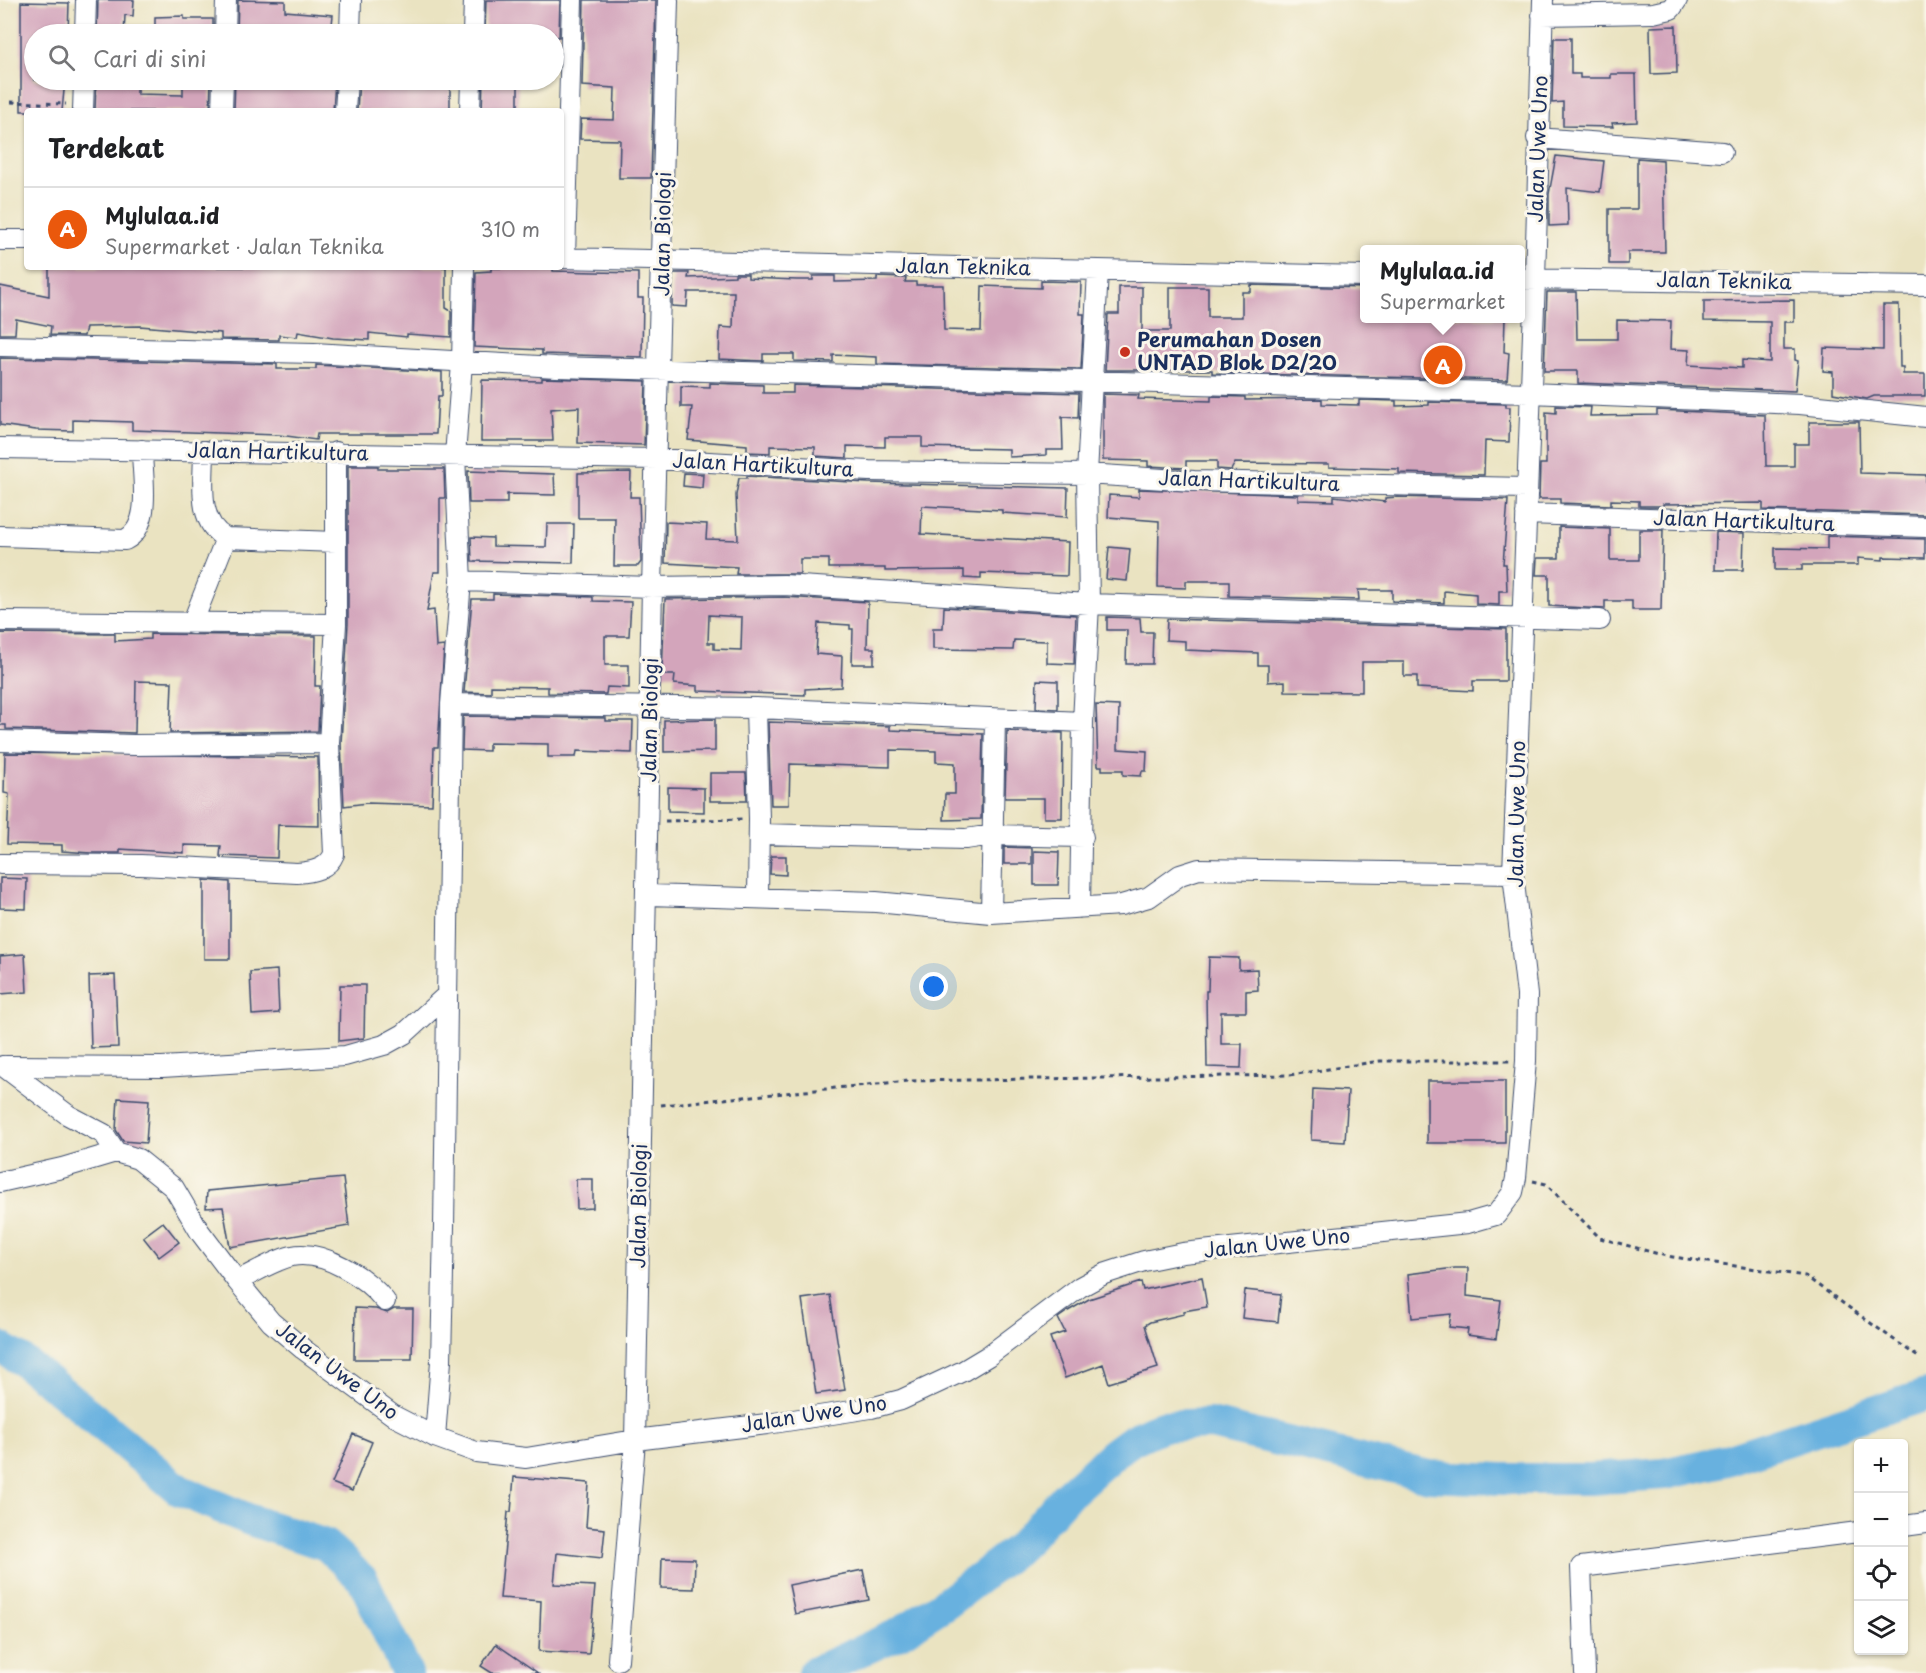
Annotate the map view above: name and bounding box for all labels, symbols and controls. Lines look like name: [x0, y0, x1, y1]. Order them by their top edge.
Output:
search box: [24, 24, 564, 90]
icon: search: [45, 41, 78, 74]
text: Cari di sini: [93, 41, 206, 74]
street label: Jalan Uwe Uno: [1519, 75, 1555, 223]
text: Terdekat: [48, 128, 165, 167]
street label: Jalan Biologi: [646, 171, 678, 297]
text: Mylulaa.id: [105, 198, 220, 231]
text: A: [60, 214, 75, 244]
text: 310 m: [480, 214, 540, 244]
text: Supermarket · Jalan Teknika: [105, 231, 384, 261]
popup: [1360, 245, 1525, 323]
street label: Jalan Teknika: [895, 250, 1031, 282]
text: Mylulaa.id: [1380, 253, 1494, 286]
street label: Jalan Teknika: [1656, 264, 1792, 296]
text: Supermarket: [1380, 286, 1505, 316]
place label: Perumahan Dosen UNTAD Blok D2/20: [1137, 324, 1337, 377]
pin: A: [1424, 342, 1462, 388]
marker: Perumahan Dosen UNTAD Blok D2/20: [1118, 345, 1132, 359]
street label: Jalan Hartikultura: [187, 434, 370, 468]
street label: Jalan Hartikultura: [672, 444, 855, 484]
street label: Jalan Hartikultura: [1158, 462, 1341, 498]
street label: Jalan Hartikultura: [1653, 502, 1836, 538]
street label: Jalan Biologi: [633, 657, 665, 783]
street label: Jalan Uwe Uno: [1500, 740, 1532, 888]
your location: [919, 972, 948, 1001]
street label: Jalan Biologi: [622, 1143, 654, 1269]
street label: Jalan Uwe Uno: [1202, 1219, 1352, 1265]
street label: Jalan Uwe Uno: [270, 1314, 405, 1426]
street label: Jalan Uwe Uno: [739, 1387, 889, 1439]
map controls: [1854, 1439, 1908, 1655]
button: +: [1854, 1439, 1908, 1493]
button: −: [1854, 1493, 1908, 1547]
button: locate: [1854, 1547, 1908, 1601]
button: layers: [1854, 1601, 1908, 1655]

